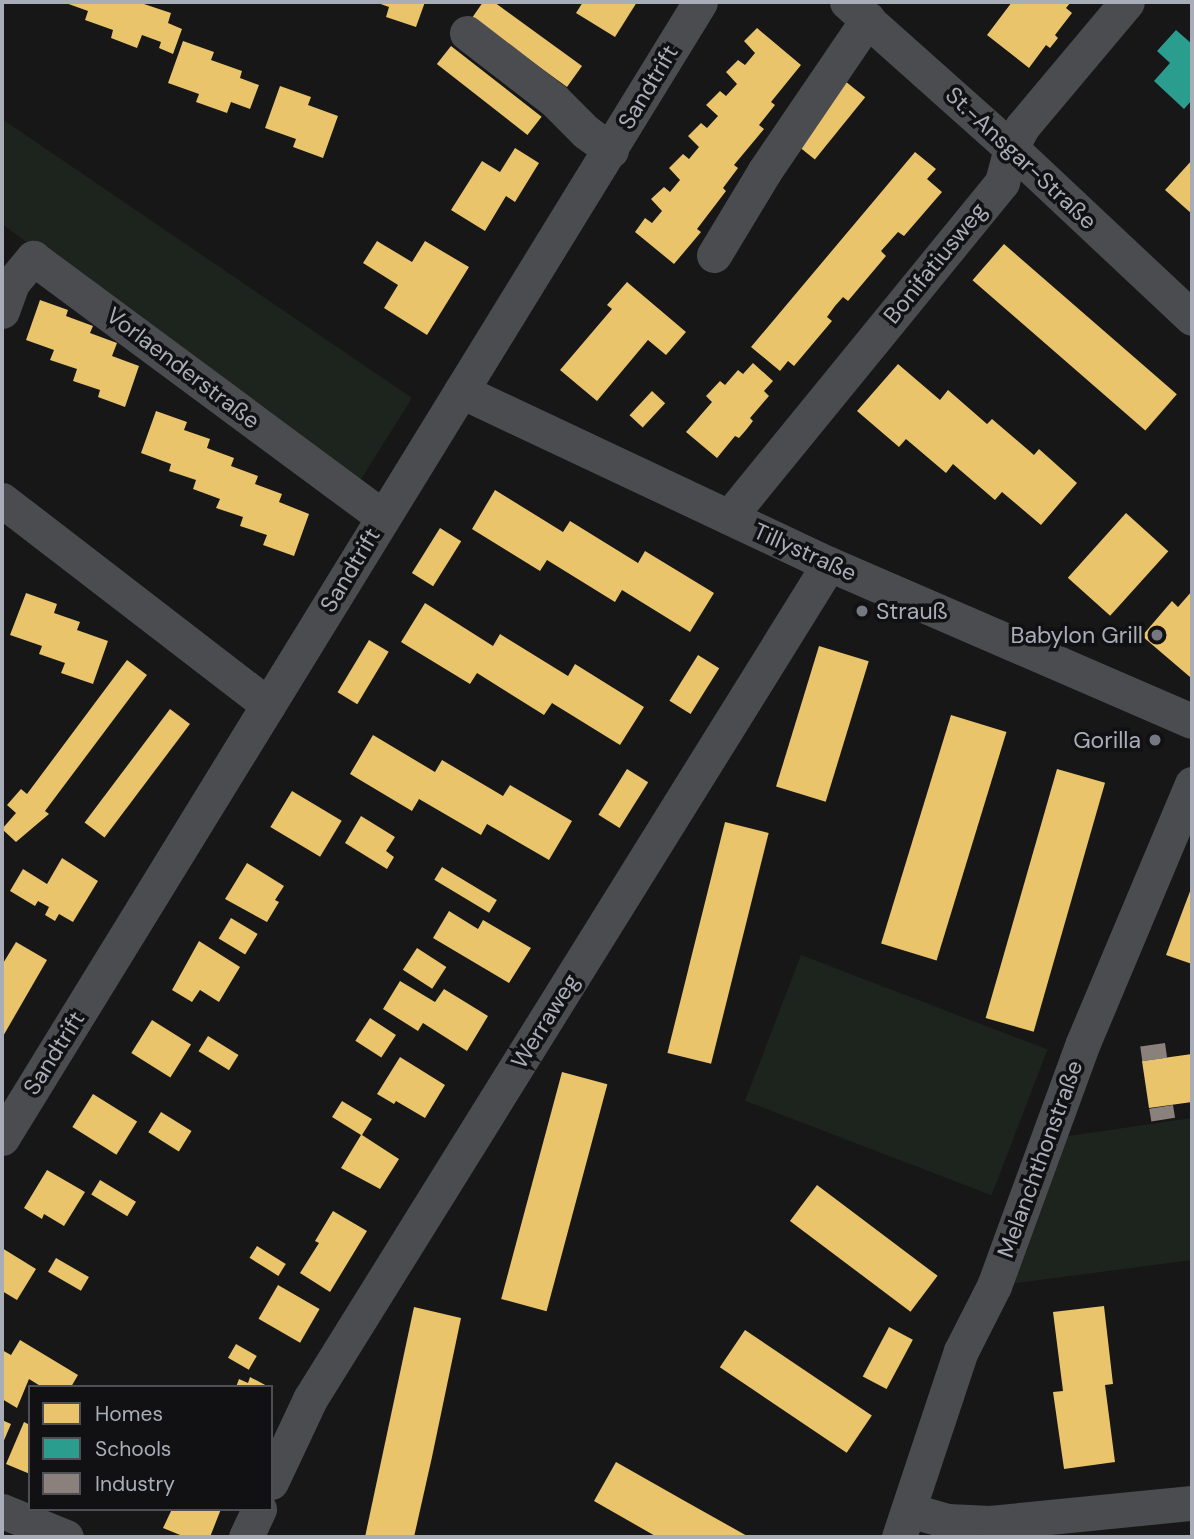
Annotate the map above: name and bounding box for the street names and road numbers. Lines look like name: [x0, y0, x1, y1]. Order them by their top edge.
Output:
street label: Sandtrift: [612, 40, 684, 134]
street label: St.-Ansgar-Straße: [940, 81, 1102, 235]
street label: Bonifatiusweg: [878, 197, 992, 329]
street label: Vorlaenderstraße: [101, 301, 265, 435]
street label: Tillystraße: [749, 517, 861, 587]
street label: Sandtrift: [314, 523, 386, 617]
street label: Werraweg: [505, 969, 585, 1073]
street label: Sandtrift: [18, 1006, 90, 1100]
street label: Melanchthonstraße: [992, 1057, 1088, 1261]

